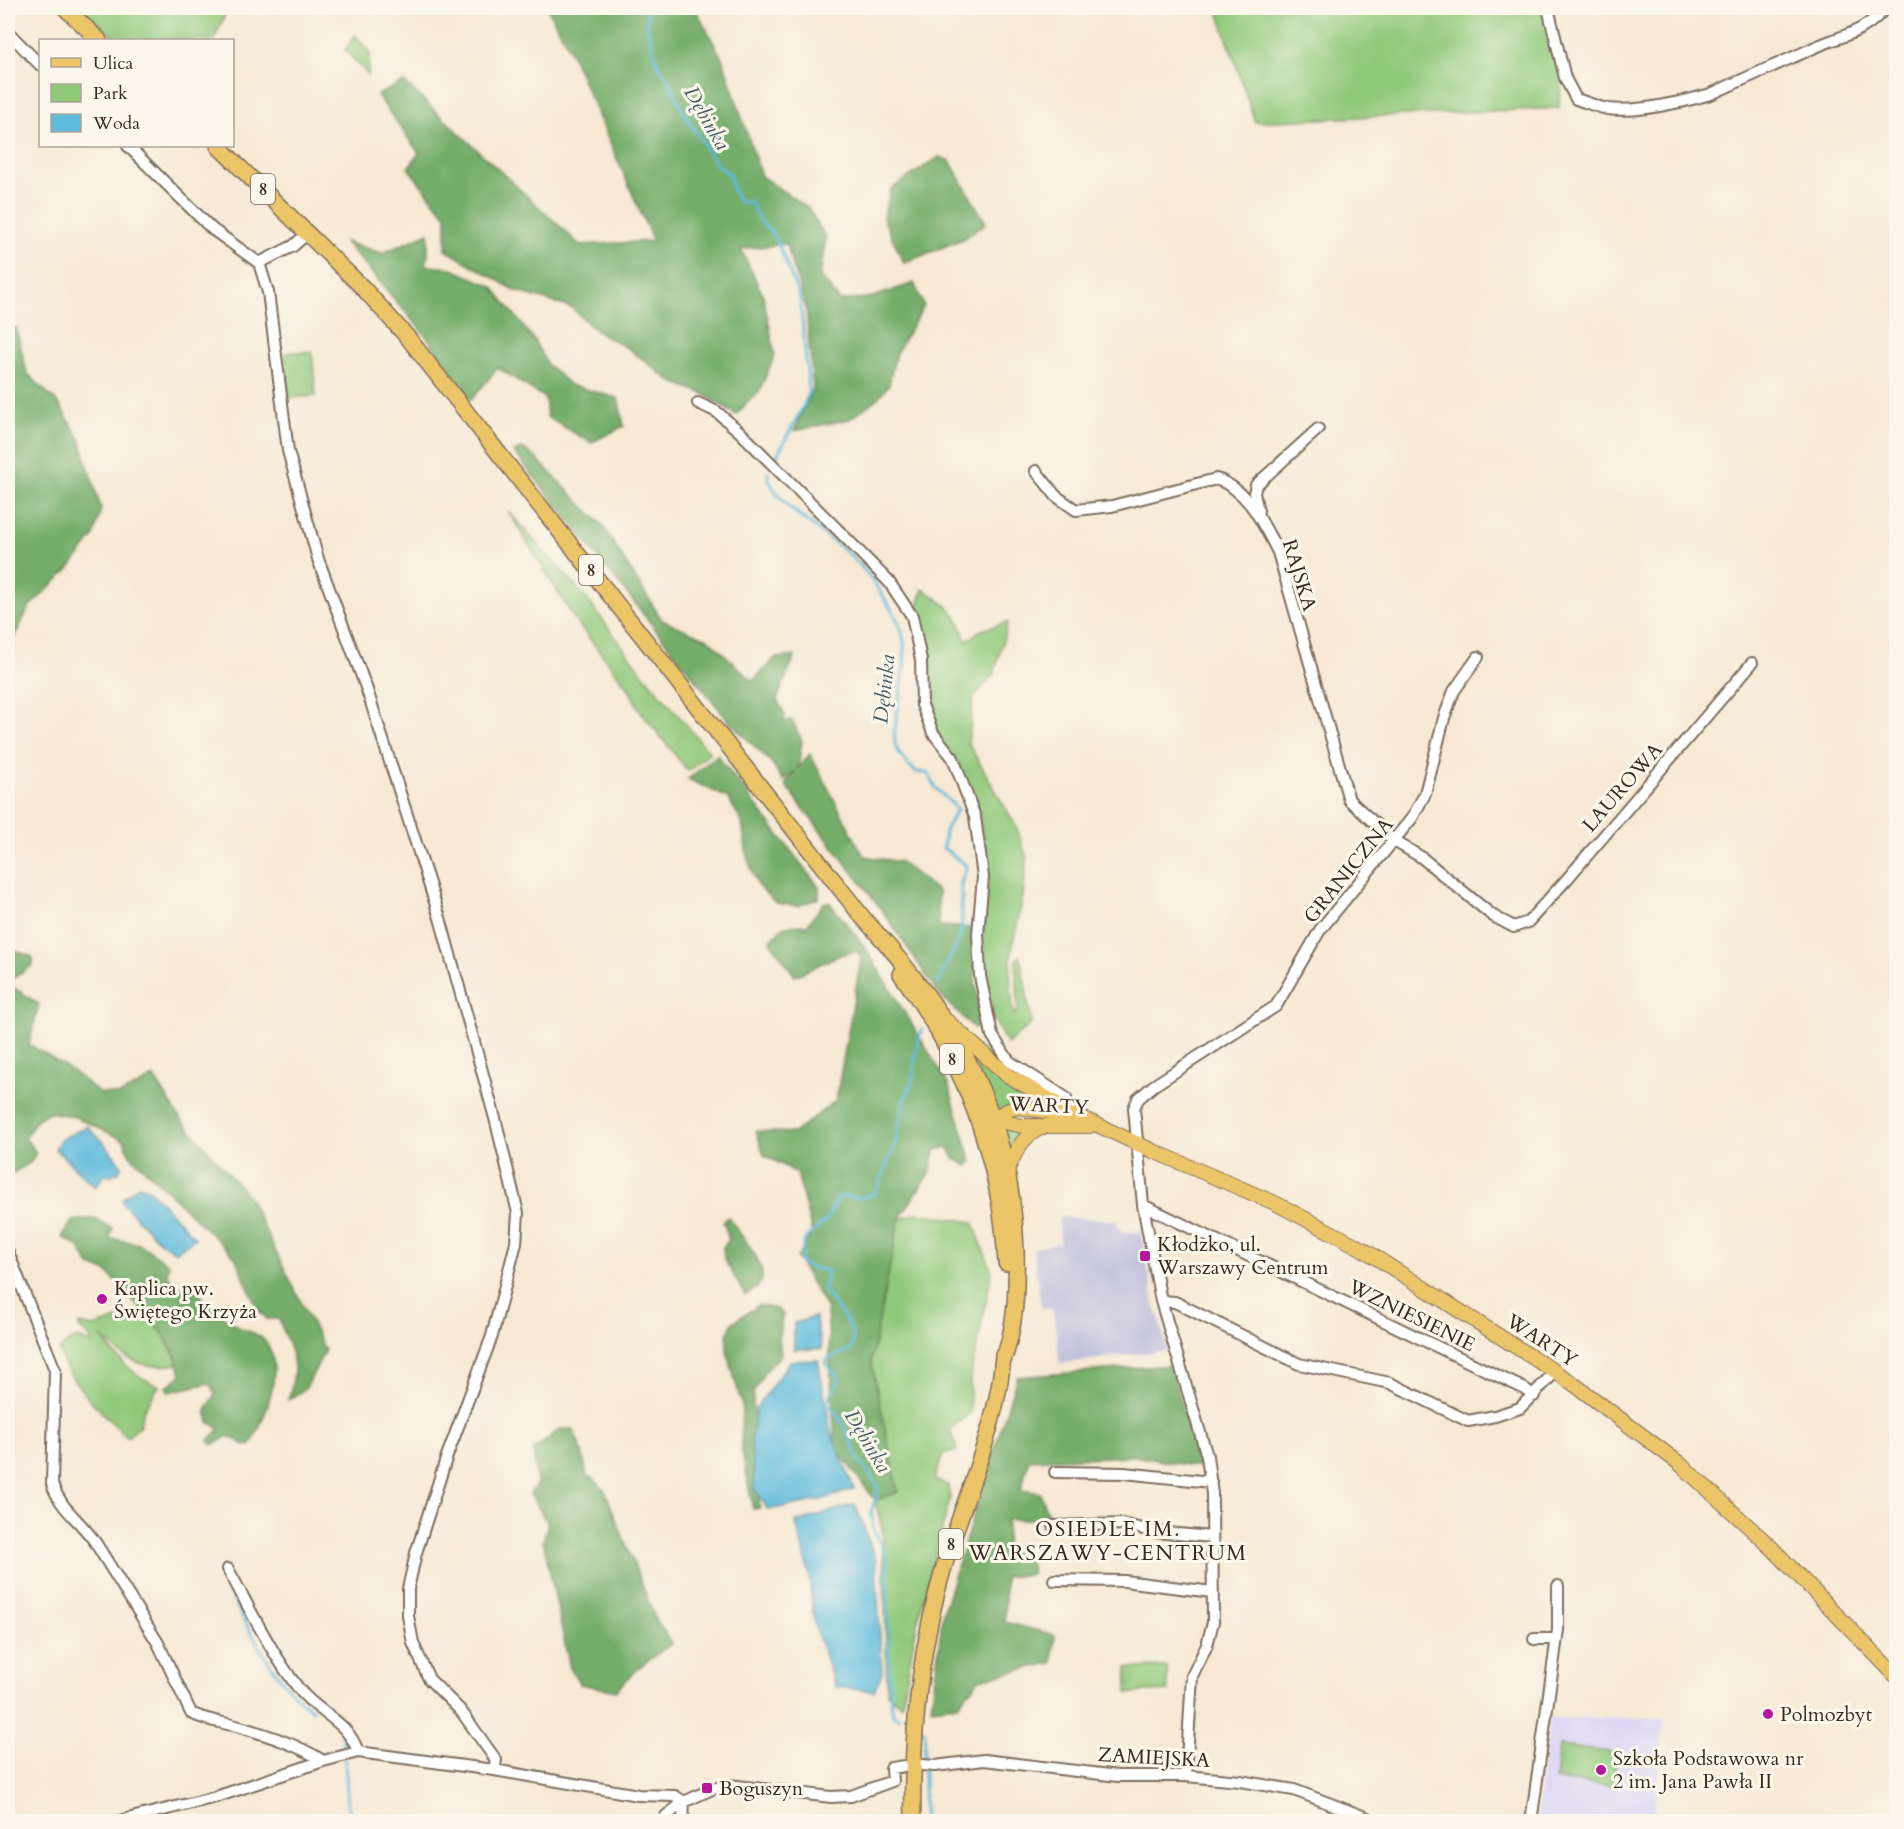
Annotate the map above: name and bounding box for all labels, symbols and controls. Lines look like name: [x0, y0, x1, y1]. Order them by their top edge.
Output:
legend: [39, 39, 234, 147]
text: Ulica: [93, 51, 134, 76]
text: Park: [93, 81, 128, 106]
water label: Dębinka: [677, 81, 737, 156]
text: Woda: [92, 111, 140, 136]
road number: 8: [251, 174, 275, 204]
street label: RAJSKA: [1276, 536, 1323, 615]
road number: 8: [579, 555, 603, 585]
water label: Dębinka: [866, 653, 903, 725]
street label: LAUROWA: [1576, 736, 1669, 838]
street label: GRANICZNA: [1297, 811, 1400, 929]
road number: 8: [940, 1044, 964, 1074]
street label: WARTY: [1007, 1090, 1090, 1121]
place label: Kłodzko, ul. Warszawy Centrum: [1156, 1231, 1329, 1281]
marker: Kłodzko, ul. Warszawy Centrum: [1138, 1249, 1152, 1263]
street label: WZNIESIENIE: [1343, 1273, 1480, 1358]
place label: Kaplica pw. Świętego Krzyża: [114, 1275, 257, 1325]
marker: Kaplica pw. Świętego Krzyża: [95, 1292, 109, 1306]
street label: WARTY: [1500, 1307, 1583, 1374]
water label: Dębinka: [837, 1404, 898, 1479]
district label: OSIEDLE IM. WARSZAWY-CENTRUM: [967, 1515, 1248, 1568]
road number: 8: [939, 1529, 963, 1559]
place label: Polmozbyt: [1780, 1701, 1873, 1728]
marker: Polmozbyt: [1761, 1707, 1775, 1721]
street label: ZAMIEJSKA: [1097, 1741, 1212, 1774]
place label: Szkoła Podstawowa nr 2 im. Jana Pawła II: [1613, 1745, 1804, 1795]
marker: Szkoła Podstawowa nr 2 im. Jana Pawła II: [1594, 1763, 1608, 1777]
place label: Boguszyn: [719, 1775, 804, 1802]
marker: Boguszyn: [700, 1781, 714, 1795]

